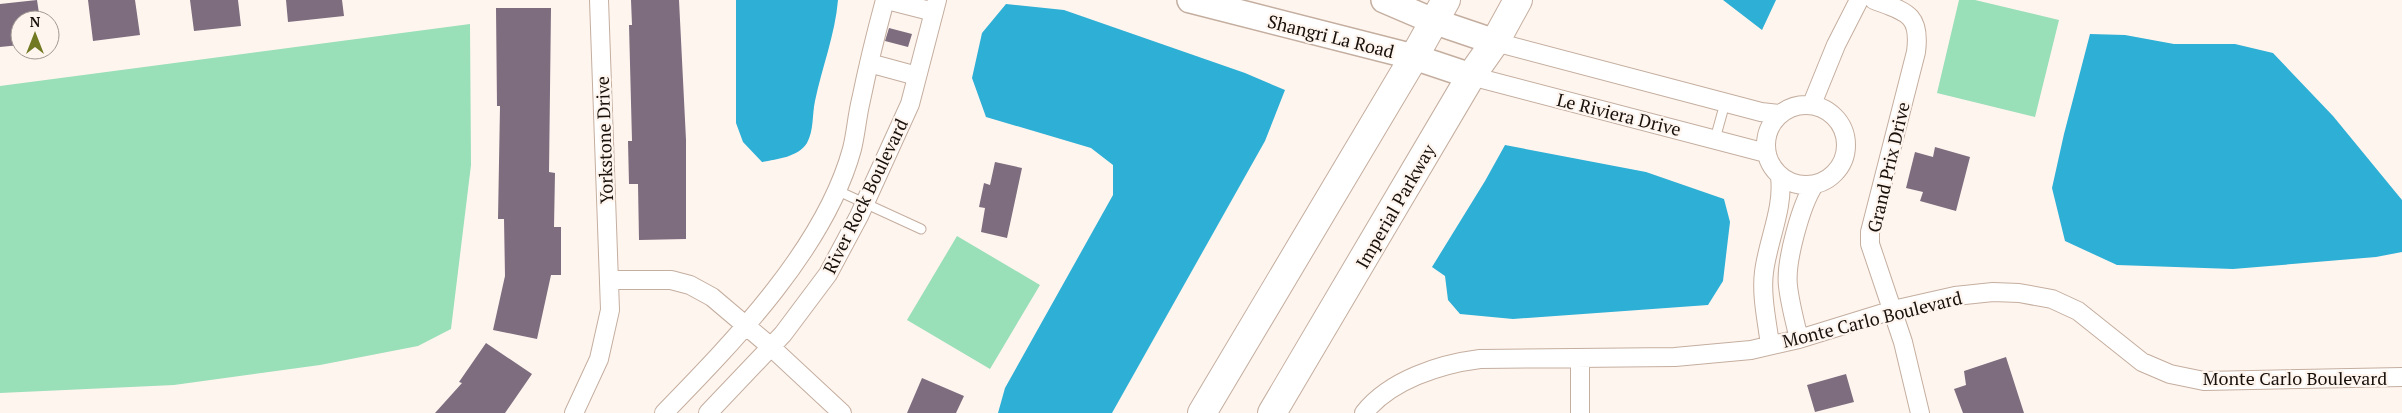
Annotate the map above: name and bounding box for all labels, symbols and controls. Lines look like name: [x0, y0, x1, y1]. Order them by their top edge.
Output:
street label: Shangri La Road: [1265, 9, 1397, 63]
north arrow: [10, 10, 60, 60]
text: N: [30, 12, 41, 31]
street label: Yorkstone Drive: [590, 76, 618, 204]
street label: Le Riviera Drive: [1554, 87, 1684, 141]
street label: Grand Prix Drive: [1861, 99, 1915, 235]
street label: River Rock Boulevard: [817, 114, 913, 278]
street label: Imperial Parkway: [1350, 139, 1441, 272]
street label: Monte Carlo Boulevard: [1780, 285, 1964, 353]
street label: Monte Carlo Boulevard: [2203, 366, 2387, 390]

